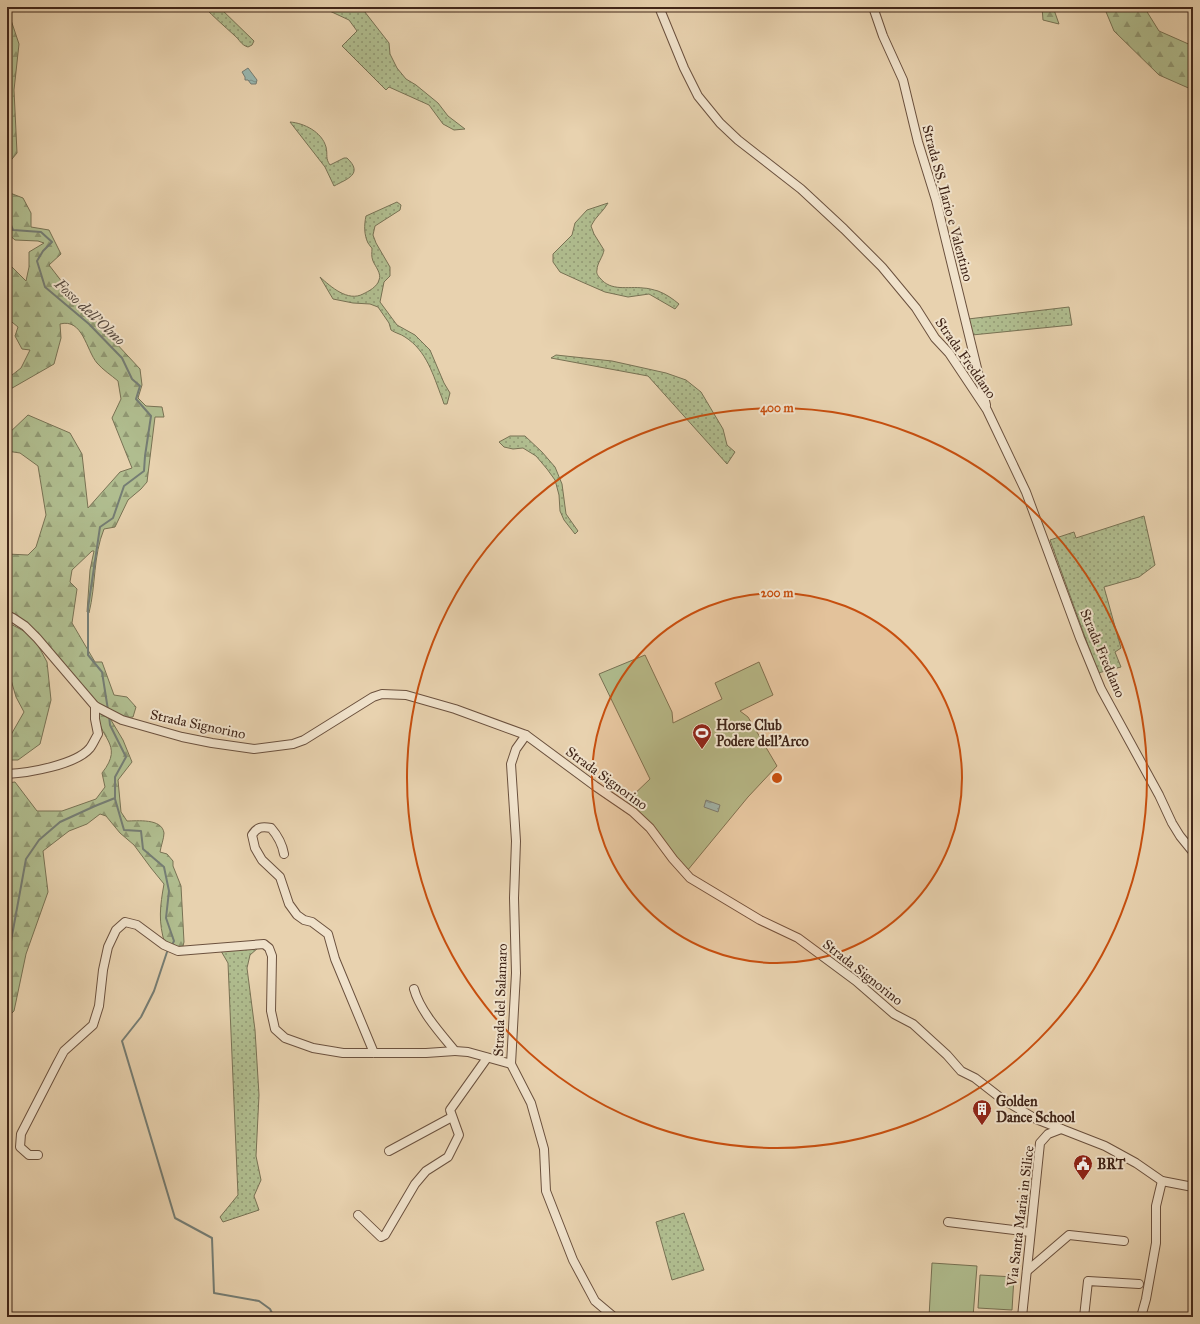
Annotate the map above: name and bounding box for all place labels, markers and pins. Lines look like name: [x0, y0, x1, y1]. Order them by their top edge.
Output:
place label: Horse Club Podere dell'Arco: [716, 717, 809, 750]
sports icon: Horse Club Podere dell'Arco: [691, 722, 713, 750]
centre of rings: [770, 771, 784, 785]
place label: Golden Dance School: [996, 1093, 1076, 1126]
building icon: Golden Dance School: [971, 1098, 993, 1126]
public building icon: BRT: [1072, 1153, 1094, 1181]
place label: BRT: [1097, 1156, 1126, 1173]

